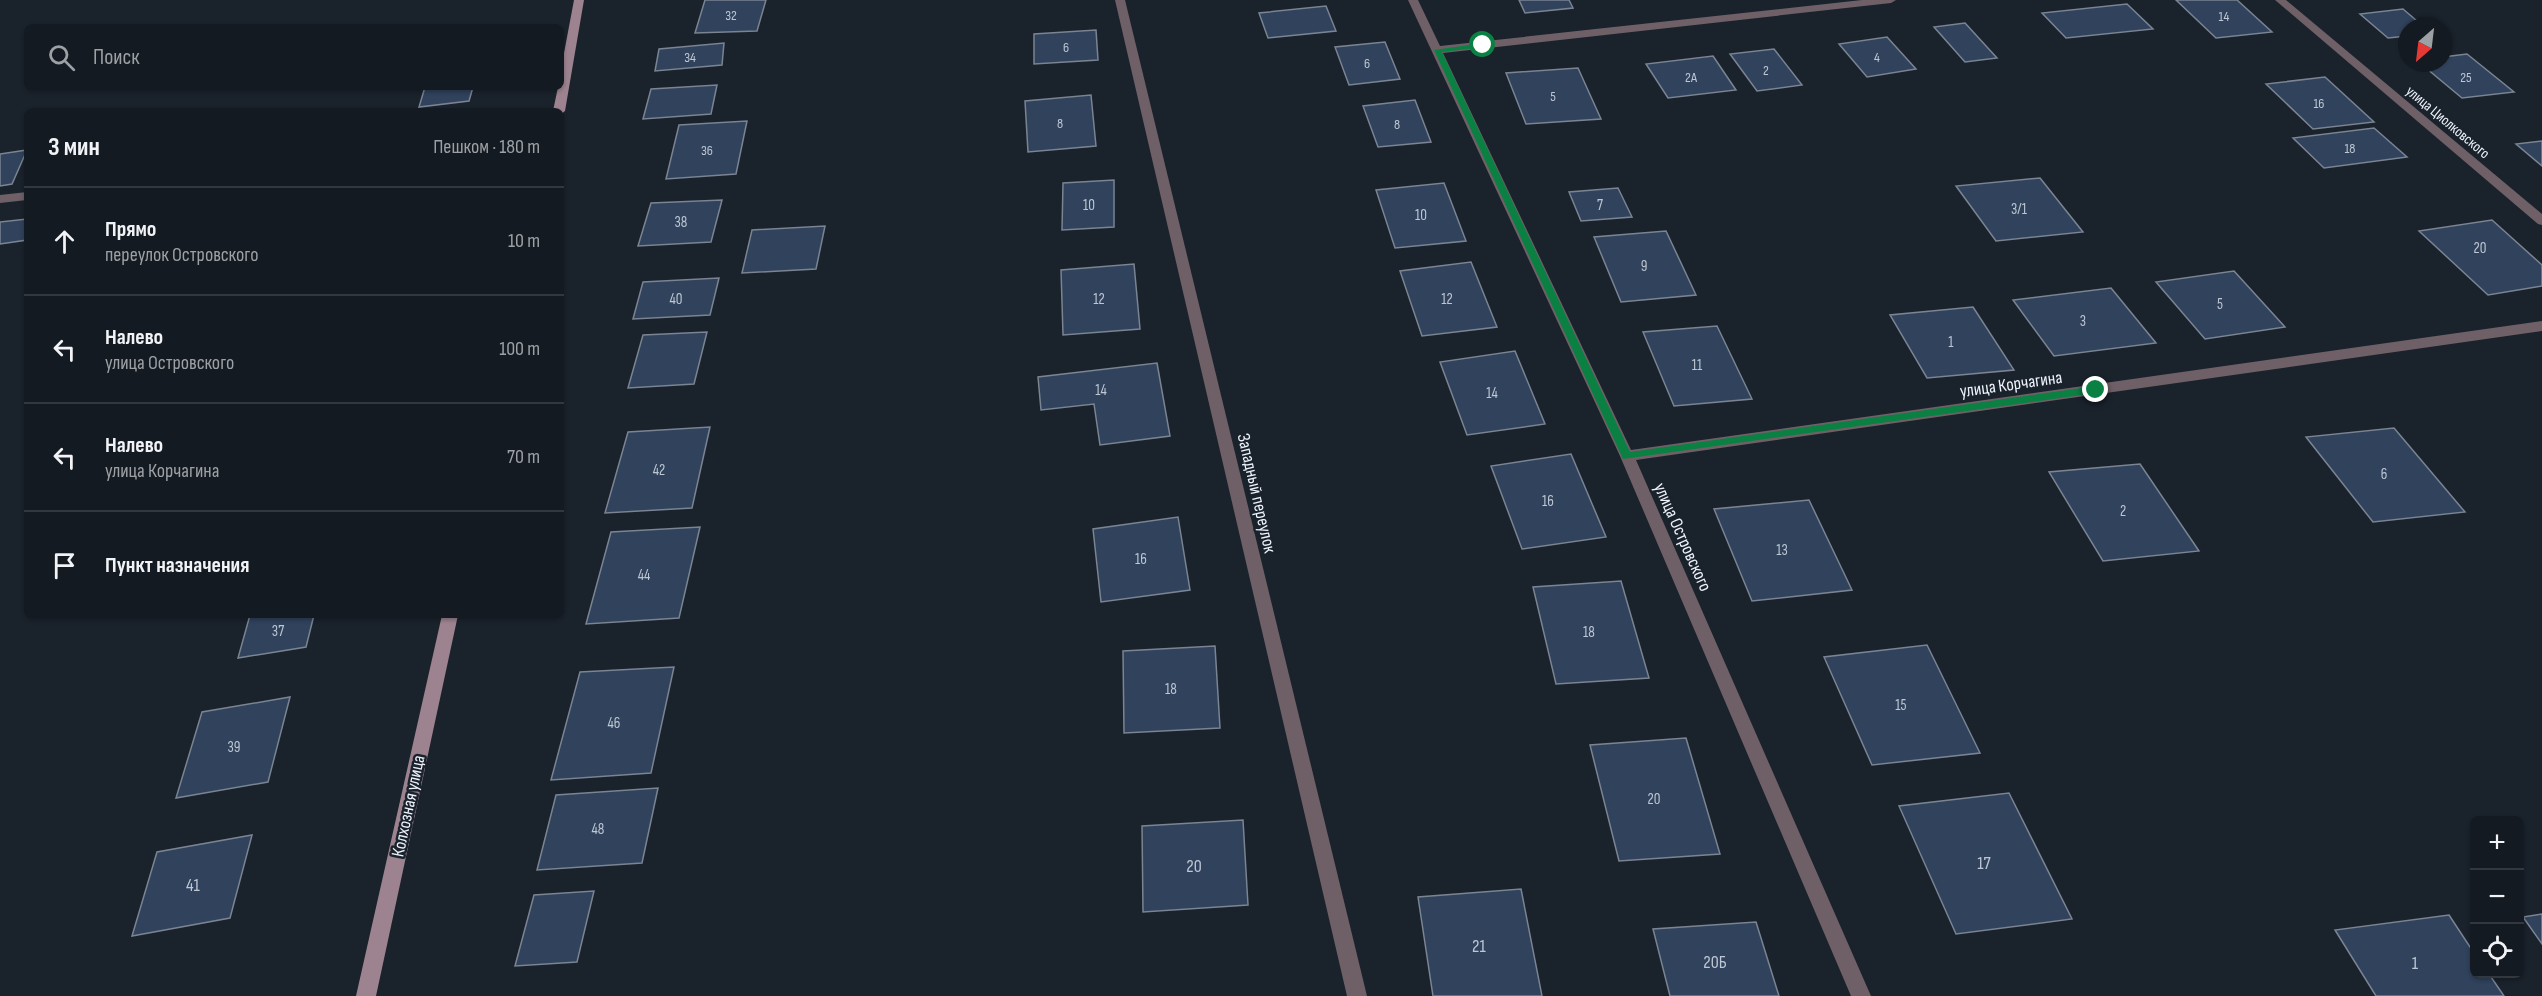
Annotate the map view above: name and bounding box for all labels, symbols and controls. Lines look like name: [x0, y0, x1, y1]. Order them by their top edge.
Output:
house number: 32: [725, 7, 737, 24]
house number: 14: [2219, 8, 2230, 25]
north arrow: [2398, 18, 2452, 72]
search box: [24, 24, 564, 90]
route start: [1469, 31, 1495, 57]
house number: 6: [1063, 39, 1069, 56]
icon: search: [45, 41, 78, 74]
text: Поиск: [93, 44, 139, 71]
house number: 34: [684, 49, 696, 66]
house number: 4: [1874, 49, 1880, 66]
house number: 6: [1364, 55, 1370, 72]
house number: 2: [1763, 62, 1769, 79]
house number: 2А: [1685, 69, 1698, 86]
house number: 25: [2460, 69, 2472, 86]
street label: улица Циолковского: [2402, 82, 2494, 163]
house number: 5: [1550, 88, 1556, 105]
house number: 16: [2313, 95, 2325, 112]
house number: 8: [1057, 115, 1063, 132]
house number: 8: [1394, 116, 1400, 133]
text: 3 мин: [48, 132, 100, 163]
text: Пешком · 180 m: [433, 135, 540, 159]
house number: 18: [2344, 140, 2356, 157]
house number: 36: [701, 142, 713, 159]
house number: 10: [1083, 196, 1095, 215]
house number: 7: [1597, 196, 1603, 215]
house number: 3/1: [2011, 200, 2028, 219]
house number: 10: [1415, 206, 1427, 225]
house number: 38: [675, 213, 687, 232]
text: Прямо: [105, 216, 156, 243]
icon: ahead: [48, 225, 81, 258]
text: 10 m: [508, 229, 540, 253]
house number: 20: [2474, 239, 2486, 258]
text: переулок Островского: [105, 243, 258, 267]
house number: 9: [1641, 257, 1647, 276]
house number: 40: [670, 290, 682, 309]
house number: 12: [1093, 290, 1105, 309]
house number: 12: [1441, 290, 1453, 309]
house number: 5: [2217, 295, 2223, 314]
house number: 3: [2080, 312, 2086, 331]
text: Налево: [105, 324, 163, 351]
icon: left: [48, 333, 81, 366]
house number: 1: [1948, 333, 1954, 352]
text: 100 m: [499, 337, 540, 361]
text: улица Островского: [105, 351, 234, 375]
house number: 11: [1692, 356, 1703, 375]
street label: улица Корчагина: [1959, 367, 2064, 402]
route end: [2082, 376, 2108, 402]
house number: 14: [1095, 381, 1107, 400]
house number: 14: [1486, 384, 1498, 403]
street label: Западный переулок: [1233, 431, 1281, 555]
text: Налево: [105, 432, 163, 459]
icon: left: [48, 441, 81, 474]
text: 70 m: [507, 445, 540, 469]
text: улица Корчагина: [105, 459, 219, 483]
house number: 42: [653, 461, 665, 480]
house number: 6: [2381, 465, 2387, 484]
street label: улица Островского: [1649, 480, 1716, 595]
house number: 16: [1542, 492, 1554, 511]
house number: 2: [2120, 502, 2126, 521]
house number: 13: [1776, 541, 1788, 560]
icon: arrive: [48, 549, 81, 582]
house number: 16: [1135, 550, 1147, 569]
text: Пункт назначения: [105, 552, 249, 579]
house number: 44: [638, 566, 650, 585]
house number: 37: [272, 622, 284, 641]
house number: 18: [1583, 623, 1595, 642]
house number: 18: [1165, 680, 1177, 699]
house number: 15: [1895, 696, 1907, 715]
house number: 46: [608, 714, 620, 733]
house number: 39: [228, 738, 240, 757]
street label: Колхозная улица: [387, 753, 430, 859]
house number: 20: [1648, 790, 1660, 809]
map controls: [2470, 816, 2524, 978]
button: +: [2470, 816, 2524, 870]
house number: 48: [592, 820, 604, 839]
house number: 17: [1977, 853, 1992, 874]
house number: 20: [1186, 856, 1202, 877]
button: −: [2470, 870, 2524, 924]
house number: 41: [186, 875, 201, 896]
button: locate: [2470, 924, 2524, 978]
house number: 21: [1472, 936, 1487, 957]
house number: 20Б: [1703, 952, 1727, 973]
house number: 1: [2412, 953, 2419, 974]

